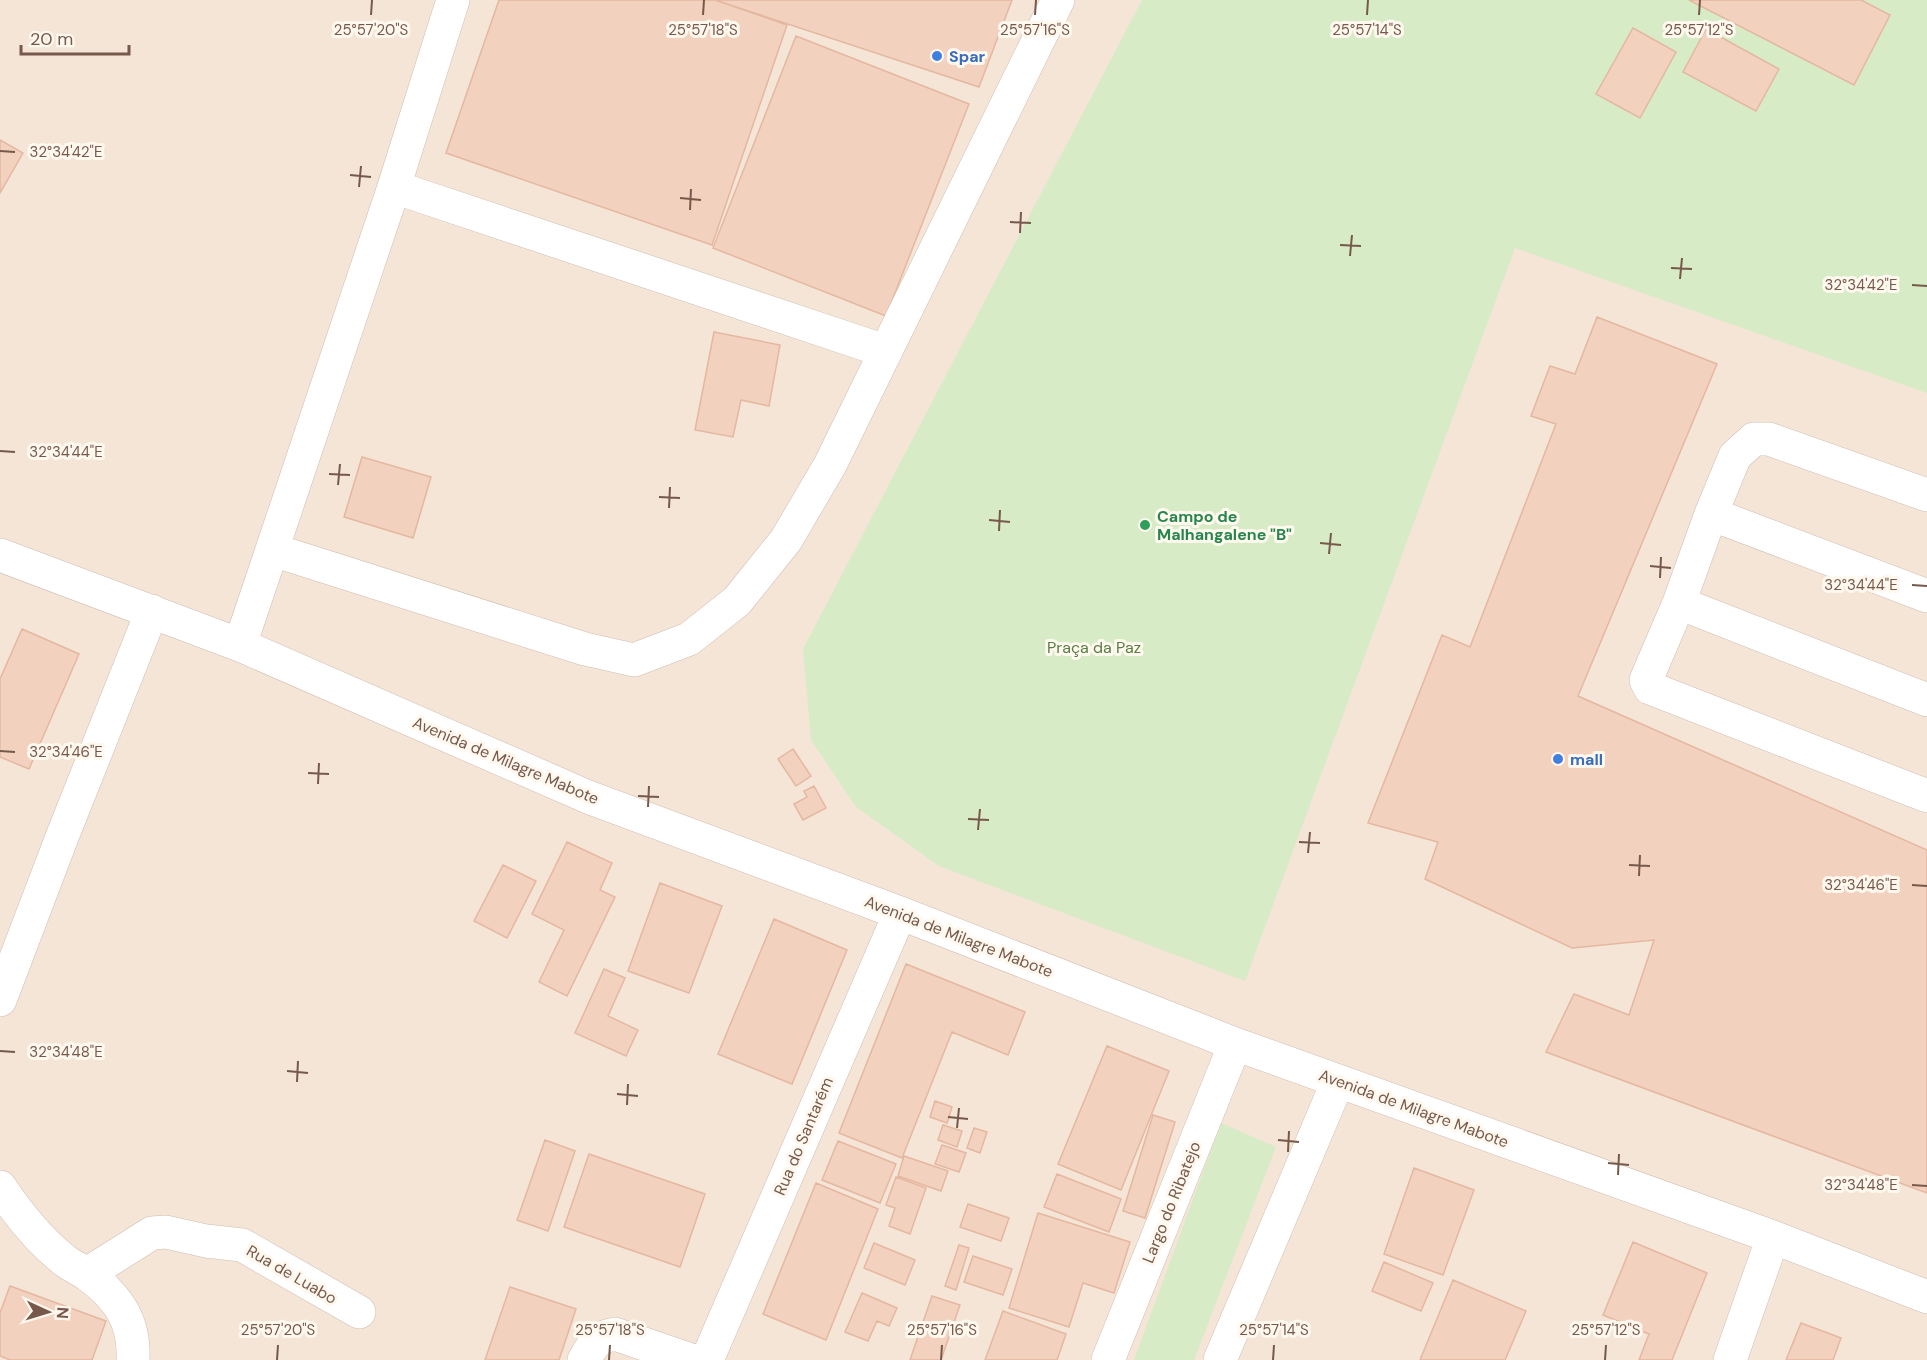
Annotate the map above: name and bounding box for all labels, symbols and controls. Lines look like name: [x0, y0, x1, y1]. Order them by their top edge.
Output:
scale bar: [21, 18, 129, 56]
text: 25°57'20"S: [334, 20, 409, 40]
text: 25°57'18"S: [668, 20, 738, 40]
text: 25°57'16"S: [1000, 20, 1070, 40]
text: 25°57'14"S: [1332, 20, 1402, 40]
text: 25°57'12"S: [1664, 20, 1734, 40]
text: 20 m: [30, 27, 73, 51]
place label: Spar: [949, 46, 986, 67]
marker: Spar: [930, 49, 944, 63]
text: 32°34'42"E: [30, 142, 102, 162]
text: 32°34'42"E: [1825, 275, 1897, 295]
text: 32°34'44"E: [29, 442, 103, 462]
place label: Campo de Malhangalene "B": [1157, 506, 1292, 545]
marker: Campo de Malhangalene "B": [1138, 518, 1152, 532]
text: 32°34'44"E: [1824, 575, 1898, 595]
park label: Praça da Paz: [1047, 637, 1141, 658]
street label: Avenida de Milagre Mabote: [410, 712, 602, 809]
text: 32°34'46"E: [29, 742, 103, 762]
place label: mall: [1570, 749, 1603, 770]
marker: mall: [1551, 752, 1565, 766]
text: 32°34'46"E: [1824, 875, 1898, 895]
street label: Avenida de Milagre Mabote: [862, 891, 1056, 982]
text: 32°34'48"E: [29, 1042, 103, 1062]
street label: Avenida de Milagre Mabote: [1316, 1064, 1512, 1153]
street label: Rua do Santarém: [769, 1074, 838, 1199]
street label: Largo do Ribatejo: [1137, 1138, 1205, 1266]
text: 32°34'48"E: [1824, 1175, 1898, 1195]
street label: Rua de Luabo: [243, 1240, 341, 1309]
north arrow: [18, 1282, 78, 1342]
text: N: [52, 1306, 73, 1320]
text: 25°57'20"S: [241, 1320, 316, 1340]
text: 25°57'18"S: [575, 1320, 645, 1340]
text: 25°57'16"S: [907, 1320, 977, 1340]
text: 25°57'14"S: [1239, 1320, 1309, 1340]
text: 25°57'12"S: [1571, 1320, 1641, 1340]

